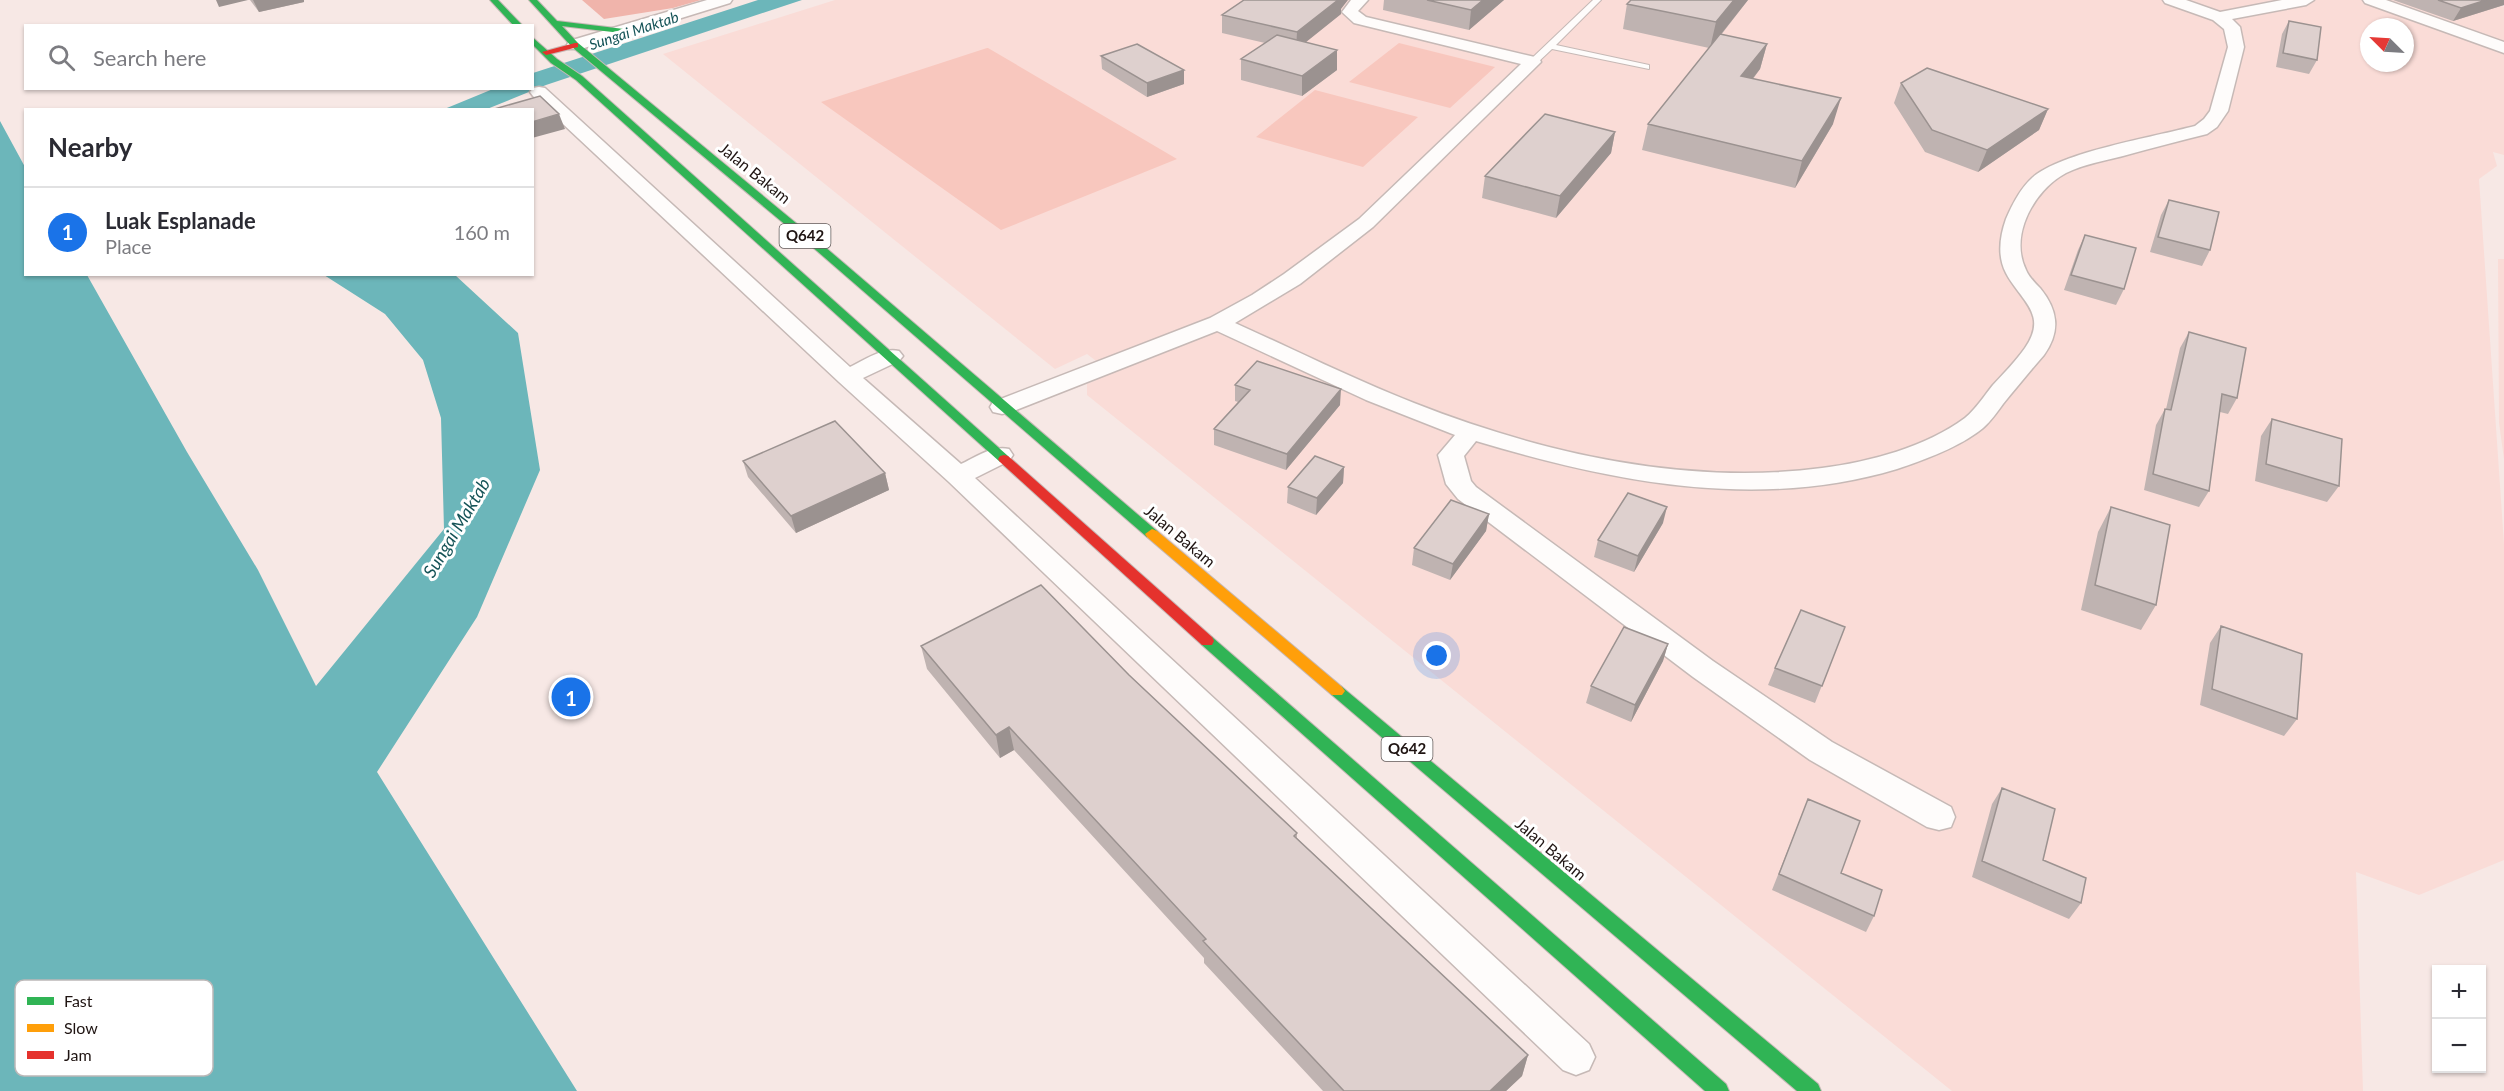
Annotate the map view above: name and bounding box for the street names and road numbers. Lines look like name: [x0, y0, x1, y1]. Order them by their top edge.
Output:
street label: Jalan Bakam: [716, 138, 795, 207]
road number: Q642: [780, 224, 830, 248]
street label: Jalan Bakam: [1141, 501, 1220, 571]
road number: Q642: [1382, 737, 1432, 761]
street label: Jalan Bakam: [1512, 814, 1591, 884]

